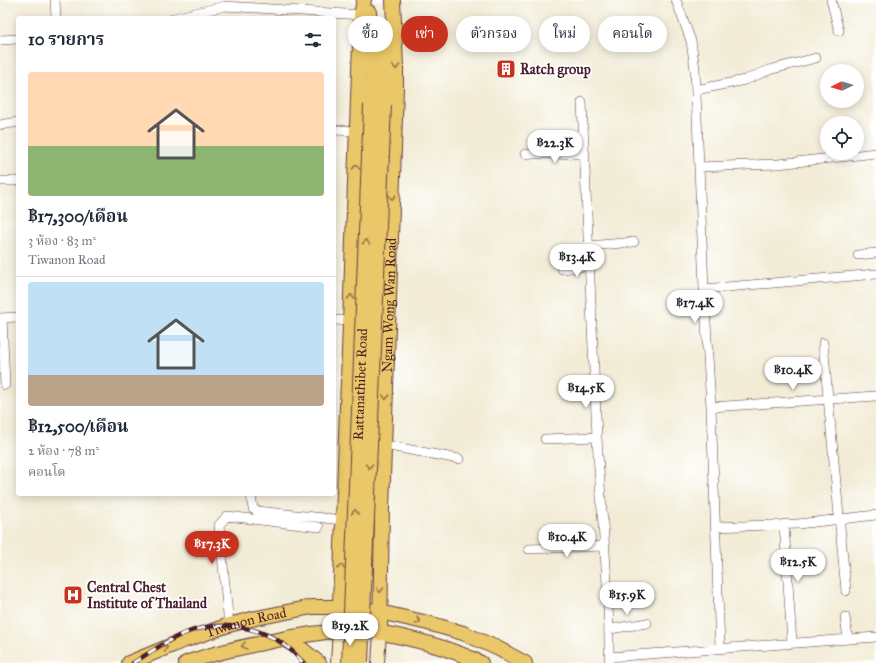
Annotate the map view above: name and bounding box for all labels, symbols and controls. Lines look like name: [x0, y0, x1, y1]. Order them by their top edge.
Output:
chip: ซื้อ: [348, 16, 393, 52]
chip: เช่า: [401, 16, 448, 52]
chip: ตัวกรอง: [456, 16, 531, 52]
chip: ใหม่: [539, 16, 590, 52]
chip: คอนโด: [598, 16, 667, 52]
text: 10 รายการ: [28, 29, 104, 50]
icon: filters: [302, 29, 324, 51]
building icon: Ratch group: [495, 58, 517, 80]
place label: Ratch group: [520, 61, 591, 79]
one-way arrow: [392, 64, 400, 70]
north arrow: [820, 64, 864, 108]
map controls: [820, 64, 864, 160]
icon: home: [140, 98, 212, 170]
button: locate: [820, 116, 864, 160]
pin: ฿22.3K: [522, 130, 588, 164]
text: ฿22.3K: [536, 135, 574, 151]
one-way arrow: [352, 164, 360, 170]
one-way arrow: [388, 194, 396, 200]
text: ฿17,300/เดือน: [28, 206, 128, 227]
text: 3 ห้อง · 83 m²: [28, 233, 96, 249]
street label: Ngam Wong Wan Road: [378, 237, 399, 373]
one-way arrow: [362, 239, 370, 245]
pin: ฿13.4K: [544, 244, 610, 278]
text: ฿13.4K: [559, 249, 595, 265]
text: Tiwanon Road: [28, 252, 106, 268]
pin: ฿17.4K: [662, 290, 728, 324]
one-way arrow: [347, 294, 355, 300]
text: ฿17.4K: [676, 295, 714, 311]
icon: home: [140, 308, 212, 380]
street label: Rattanathibet Road: [349, 328, 371, 441]
pin: ฿10.4K: [760, 357, 826, 391]
text: ฿10.4K: [773, 362, 813, 378]
pin: ฿14.5K: [553, 375, 619, 409]
text: ฿14.5K: [567, 380, 605, 396]
one-way arrow: [382, 394, 390, 400]
text: ฿12,500/เดือน: [28, 416, 129, 437]
text: 2 ห้อง · 78 m²: [28, 443, 99, 459]
one-way arrow: [365, 463, 373, 469]
text: คอนโด: [28, 464, 66, 480]
one-way arrow: [351, 509, 360, 515]
pin: ฿10.4K: [534, 524, 600, 558]
text: ฿10.4K: [547, 529, 587, 545]
pin: ฿17.3K: [179, 531, 245, 565]
text: ฿17.3K: [194, 536, 230, 552]
pin: ฿12.5K: [765, 549, 831, 583]
text: ฿12.5K: [780, 554, 816, 570]
one-way arrow: [337, 564, 346, 570]
place label: Central Chest Institute of Thailand: [87, 579, 208, 612]
pin: ฿15.9K: [594, 582, 660, 616]
hospital icon: Central Chest Institute of Thailand: [62, 584, 84, 606]
one-way arrow: [376, 587, 384, 593]
text: ฿15.9K: [609, 587, 645, 603]
street label: Tiwanon Road: [203, 604, 288, 641]
pin: ฿19.2K: [317, 613, 383, 647]
one-way arrow: [415, 616, 421, 624]
text: ฿19.2K: [331, 618, 369, 634]
one-way arrow: [241, 641, 248, 650]
one-way arrow: [162, 644, 169, 652]

